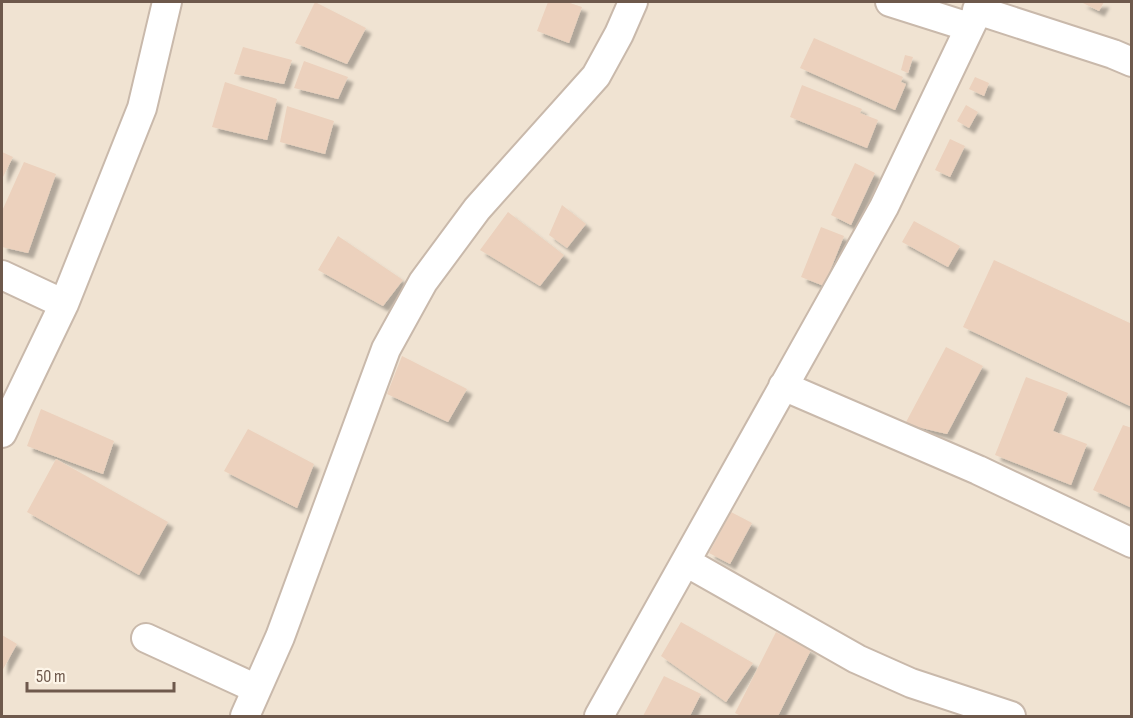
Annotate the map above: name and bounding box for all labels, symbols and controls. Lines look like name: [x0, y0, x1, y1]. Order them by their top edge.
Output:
scale bar: [27, 655, 174, 693]
text: 50 m: [36, 666, 66, 687]

